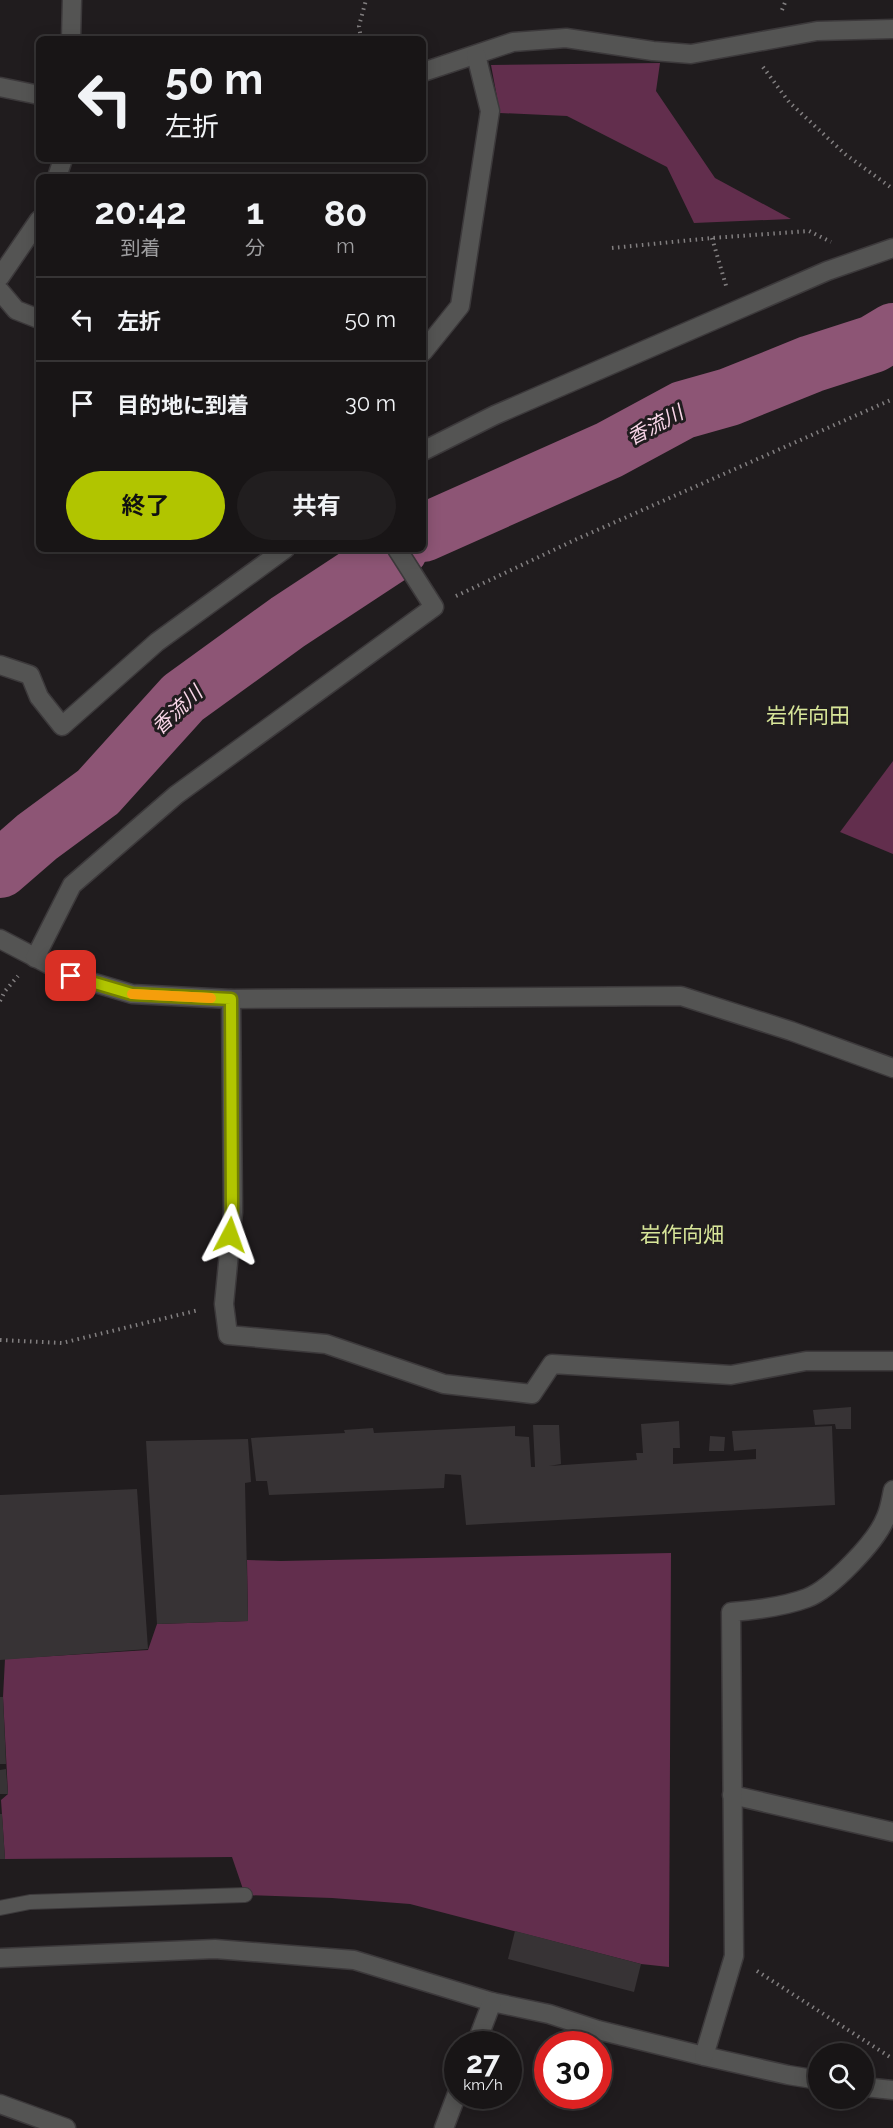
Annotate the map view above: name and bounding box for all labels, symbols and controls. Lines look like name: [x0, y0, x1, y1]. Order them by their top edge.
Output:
text: 50 m: [165, 55, 263, 104]
icon: left: [66, 60, 144, 138]
text: 左折: [165, 111, 219, 142]
text: 20:42: [94, 190, 187, 232]
text: 1: [246, 190, 264, 232]
text: 80: [324, 192, 367, 234]
text: m: [336, 234, 355, 258]
text: 到着: [121, 236, 161, 260]
text: 分: [245, 236, 265, 260]
icon: left: [66, 303, 99, 336]
text: 50 m: [345, 306, 396, 332]
text: 左折: [117, 308, 161, 334]
icon: arrive: [66, 387, 99, 420]
text: 30 m: [345, 390, 396, 416]
text: 目的地に到着: [117, 392, 249, 418]
water label: 香流川: [623, 399, 689, 450]
button: 終了: [66, 471, 225, 540]
button: 共有: [237, 471, 396, 540]
water label: 香流川: [147, 679, 209, 739]
district label: 岩作向田: [766, 703, 850, 728]
pin: [45, 950, 96, 1001]
icon: arrive: [54, 959, 87, 992]
position arrow: [198, 1203, 262, 1267]
district label: 岩作向畑: [640, 1222, 724, 1247]
speed limit sign: 30: [534, 2031, 612, 2109]
map controls: [808, 2043, 874, 2109]
button: search: [808, 2043, 874, 2109]
text: 27: [466, 2045, 500, 2080]
text: km/h: [463, 2076, 503, 2094]

